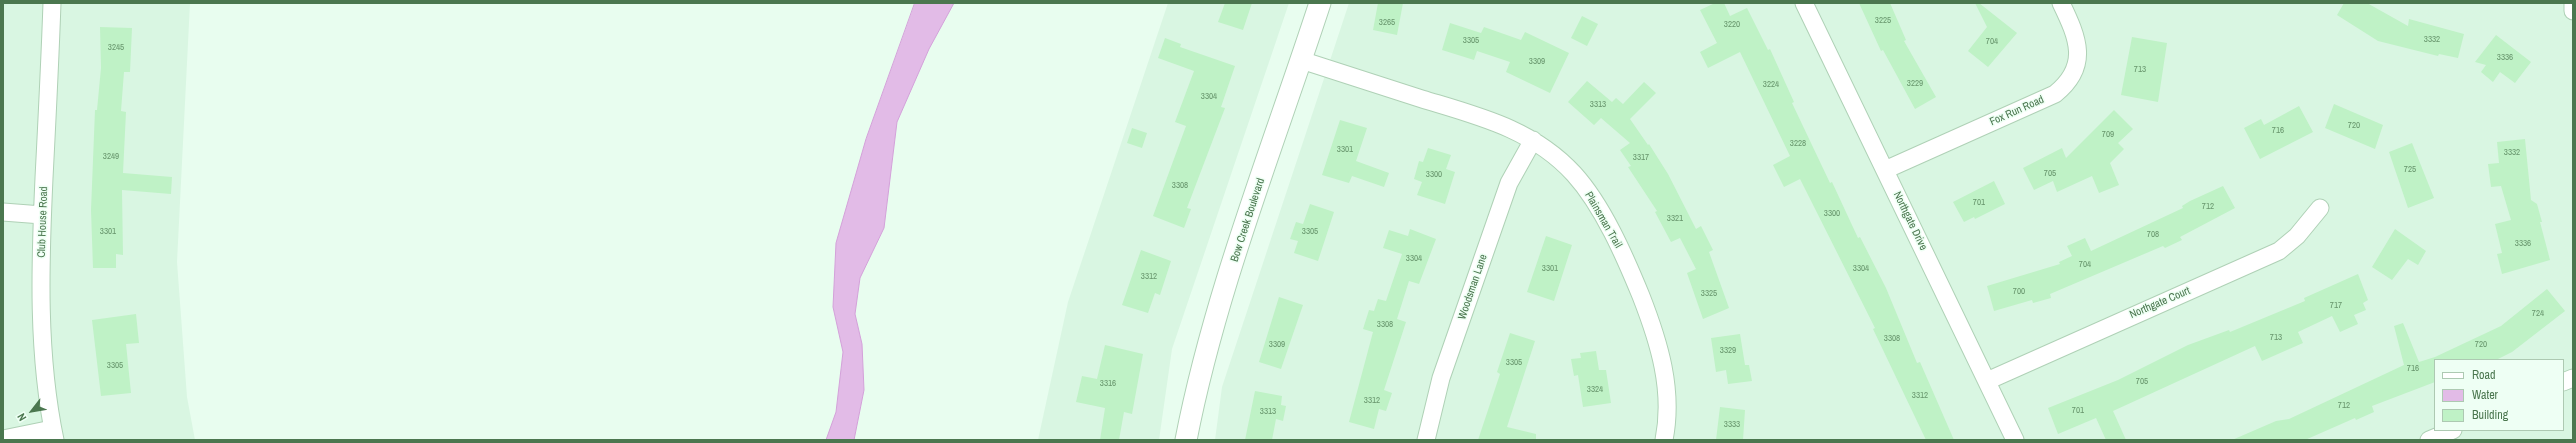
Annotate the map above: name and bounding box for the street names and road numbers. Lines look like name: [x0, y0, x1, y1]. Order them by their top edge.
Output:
street label: Fox Run Road: [1988, 93, 2046, 129]
street label: Bow Creek Boulevard: [1228, 176, 1268, 264]
street label: Club House Road: [35, 186, 51, 258]
street label: Plainsman Trail: [1582, 189, 1624, 251]
street label: Northgate Drive: [1890, 189, 1930, 253]
street label: Woodsman Lane: [1456, 253, 1490, 321]
street label: Northgate Court: [2128, 284, 2192, 322]

